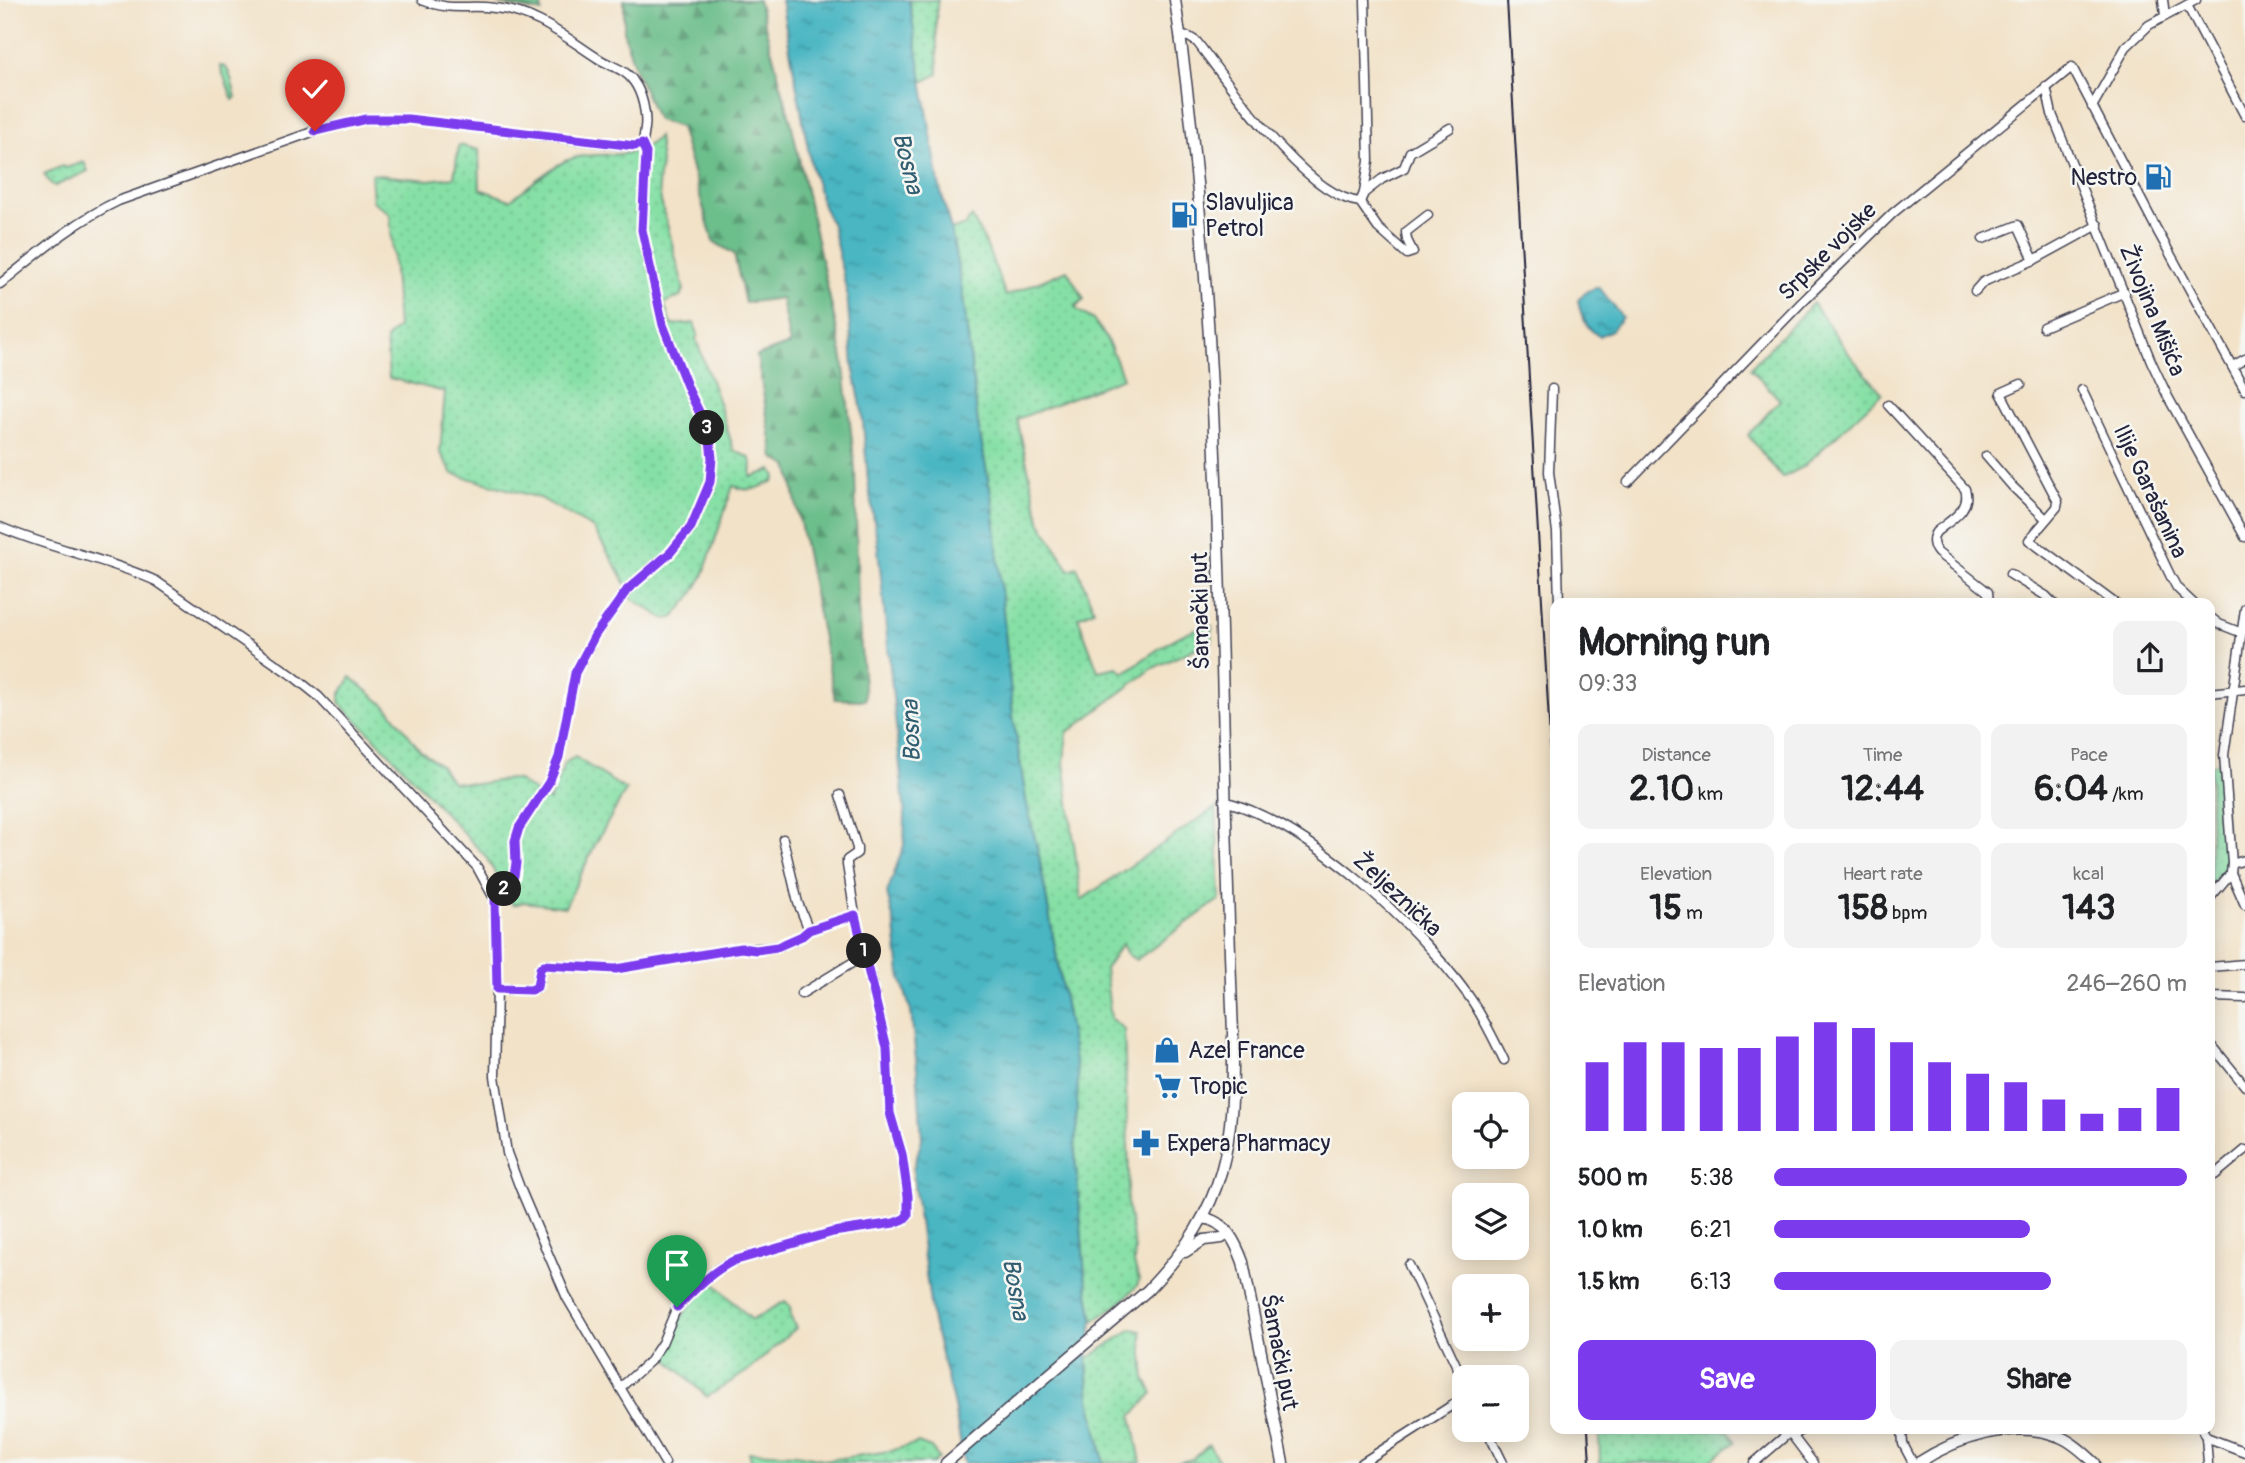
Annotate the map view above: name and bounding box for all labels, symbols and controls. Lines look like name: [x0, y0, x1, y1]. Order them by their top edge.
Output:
pin: [285, 59, 345, 131]
icon: check: [296, 70, 334, 108]
water label: Bosna: [886, 130, 930, 198]
fuel station icon: Nestro: [2143, 162, 2173, 192]
place label: Nestro: [2070, 163, 2137, 192]
place label: Slavuljica Petrol: [1205, 188, 1294, 243]
street label: Srpske vojske: [1772, 195, 1883, 307]
fuel station icon: Slavuljica Petrol: [1169, 200, 1199, 230]
street label: Živojina Mišića: [2113, 240, 2192, 380]
pin: 3: [690, 410, 724, 446]
text: 3: [701, 415, 712, 439]
street label: Ilije Garašanina: [2107, 420, 2194, 563]
street label: Šamački put: [1184, 551, 1216, 670]
text: Morning run: [1578, 619, 1770, 667]
button: share: [2113, 621, 2187, 695]
text: 09:33: [1578, 669, 1637, 698]
water label: Bosna: [896, 698, 927, 762]
text: Distance: [1641, 743, 1711, 767]
text: Time: [1863, 743, 1902, 767]
text: Pace: [2070, 743, 2108, 767]
text: 2.10: [1629, 767, 1694, 811]
text: 12:44: [1841, 767, 1924, 811]
text: 6:04: [2034, 767, 2108, 811]
text: km: [1694, 782, 1723, 806]
text: /km: [2108, 782, 2144, 806]
street label: Željeznička: [1347, 846, 1448, 943]
text: Elevation: [1640, 862, 1712, 886]
text: Heart rate: [1842, 862, 1923, 886]
text: kcal: [2073, 862, 2104, 886]
pin: 2: [486, 872, 522, 906]
text: 2: [498, 876, 509, 900]
text: 15: [1649, 886, 1682, 930]
text: 158: [1838, 886, 1888, 930]
text: 143: [2062, 886, 2116, 930]
text: m: [1682, 901, 1703, 925]
text: bpm: [1888, 901, 1927, 925]
pin: 1: [846, 934, 882, 968]
text: 1: [860, 938, 867, 962]
text: Elevation: [1578, 969, 1666, 998]
text: 246–260 m: [2067, 969, 2187, 998]
shop icon: Azel France: [1152, 1035, 1182, 1065]
place label: Azel France: [1188, 1036, 1305, 1065]
supermarket icon: Tropic: [1153, 1071, 1183, 1101]
place label: Tropic: [1189, 1072, 1248, 1101]
map controls: [1452, 1092, 1529, 1442]
button: locate: [1452, 1092, 1529, 1169]
pharmacy icon: Expera Pharmacy: [1131, 1128, 1161, 1158]
place label: Expera Pharmacy: [1167, 1129, 1331, 1158]
text: 500 m: [1578, 1163, 1647, 1192]
text: 5:38: [1690, 1163, 1733, 1192]
button: layers: [1452, 1183, 1529, 1260]
text: 1.0 km: [1578, 1215, 1643, 1244]
text: 6:21: [1690, 1215, 1731, 1244]
pin: [647, 1235, 707, 1307]
icon: arrive: [658, 1246, 696, 1284]
water label: Bosna: [996, 1256, 1035, 1324]
text: 1.5 km: [1578, 1267, 1640, 1296]
text: 6:13: [1690, 1267, 1731, 1296]
button: +: [1452, 1274, 1529, 1351]
street label: Šamački put: [1254, 1291, 1306, 1413]
button: Save: [1578, 1340, 1876, 1420]
button: Share: [1890, 1340, 2187, 1420]
button: −: [1452, 1365, 1529, 1442]

